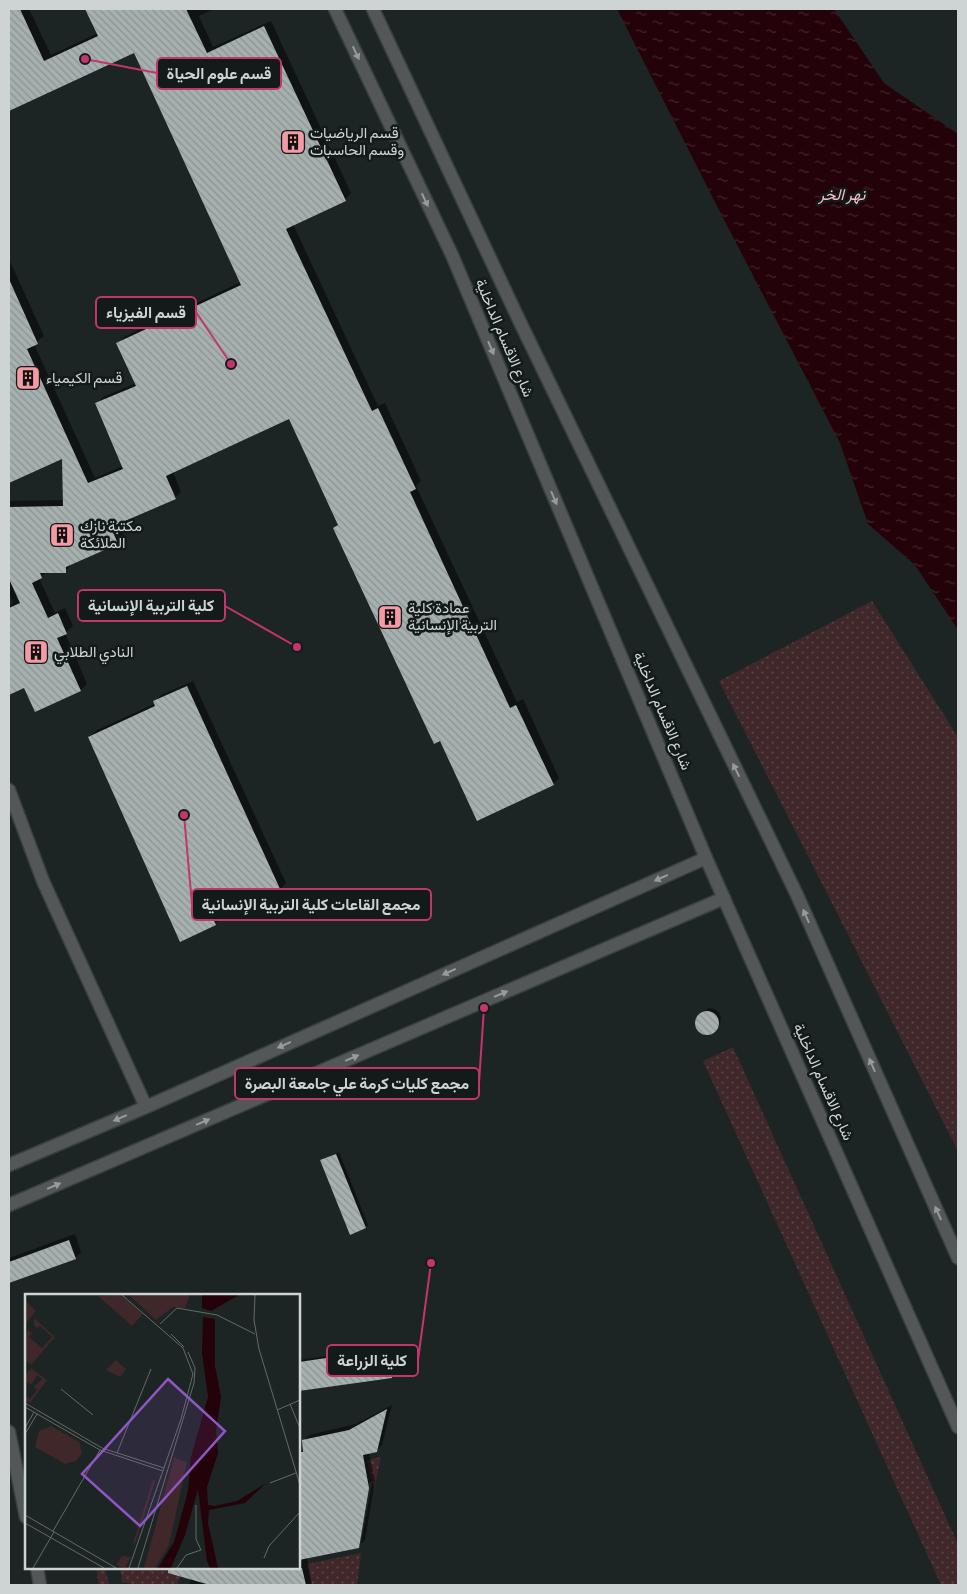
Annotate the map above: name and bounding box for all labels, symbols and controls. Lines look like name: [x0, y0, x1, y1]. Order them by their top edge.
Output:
one-way arrow: [352, 46, 360, 60]
callout: قسم علوم الحياة: [157, 58, 281, 89]
text: قسم علوم الحياة: [167, 65, 271, 84]
place label: قسم الرياضيات وقسم الحاسبات: [310, 124, 404, 160]
building icon: قسم الرياضيات وقسم الحاسبات: [280, 129, 306, 155]
water label: نهر الخر: [818, 186, 867, 205]
one-way arrow: [422, 193, 430, 207]
street label: شارع الاقسام الداخلية: [470, 276, 538, 401]
callout: قسم الفيزياء: [96, 297, 196, 328]
text: قسم الفيزياء: [106, 304, 186, 323]
one-way arrow: [487, 341, 495, 356]
building icon: قسم الكيمياء: [15, 365, 41, 391]
place label: قسم الكيمياء: [46, 369, 122, 388]
one-way arrow: [550, 491, 558, 506]
place label: مكتبة نازك الملائكة: [80, 517, 142, 553]
building icon: مكتبة نازك الملائكة: [49, 522, 75, 548]
callout: كلية التربية الإنسانية: [78, 590, 225, 621]
text: كلية التربية الإنسانية: [88, 597, 214, 616]
place label: عمادة كلية التربية الإنسانية: [408, 599, 497, 635]
building icon: عمادة كلية التربية الإنسانية: [377, 604, 403, 630]
building icon: النادي الطلابي: [23, 639, 49, 665]
place label: النادي الطلابي: [54, 643, 133, 665]
street label: شارع الاقسام الداخلية: [628, 649, 696, 774]
one-way arrow: [732, 762, 740, 777]
one-way arrow: [654, 874, 668, 882]
callout: مجمع القاعات كلية التربية الإنسانية: [192, 889, 431, 920]
text: مجمع القاعات كلية التربية الإنسانية: [202, 896, 421, 916]
one-way arrow: [802, 909, 810, 923]
one-way arrow: [442, 969, 456, 977]
one-way arrow: [494, 989, 509, 997]
street label: شارع الاقسام الداخلية: [788, 1020, 857, 1144]
one-way arrow: [277, 1042, 291, 1050]
one-way arrow: [345, 1053, 359, 1061]
one-way arrow: [868, 1058, 876, 1072]
callout: مجمع كليات كرمة علي جامعة البصرة: [235, 1068, 479, 1099]
text: مجمع كليات كرمة علي جامعة البصرة: [245, 1075, 469, 1097]
one-way arrow: [113, 1115, 127, 1123]
one-way arrow: [196, 1117, 210, 1125]
one-way arrow: [47, 1182, 61, 1190]
one-way arrow: [934, 1206, 942, 1220]
inset map: [25, 1294, 300, 1569]
callout: كلية الزراعة: [327, 1345, 418, 1376]
text: كلية الزراعة: [337, 1352, 407, 1371]

